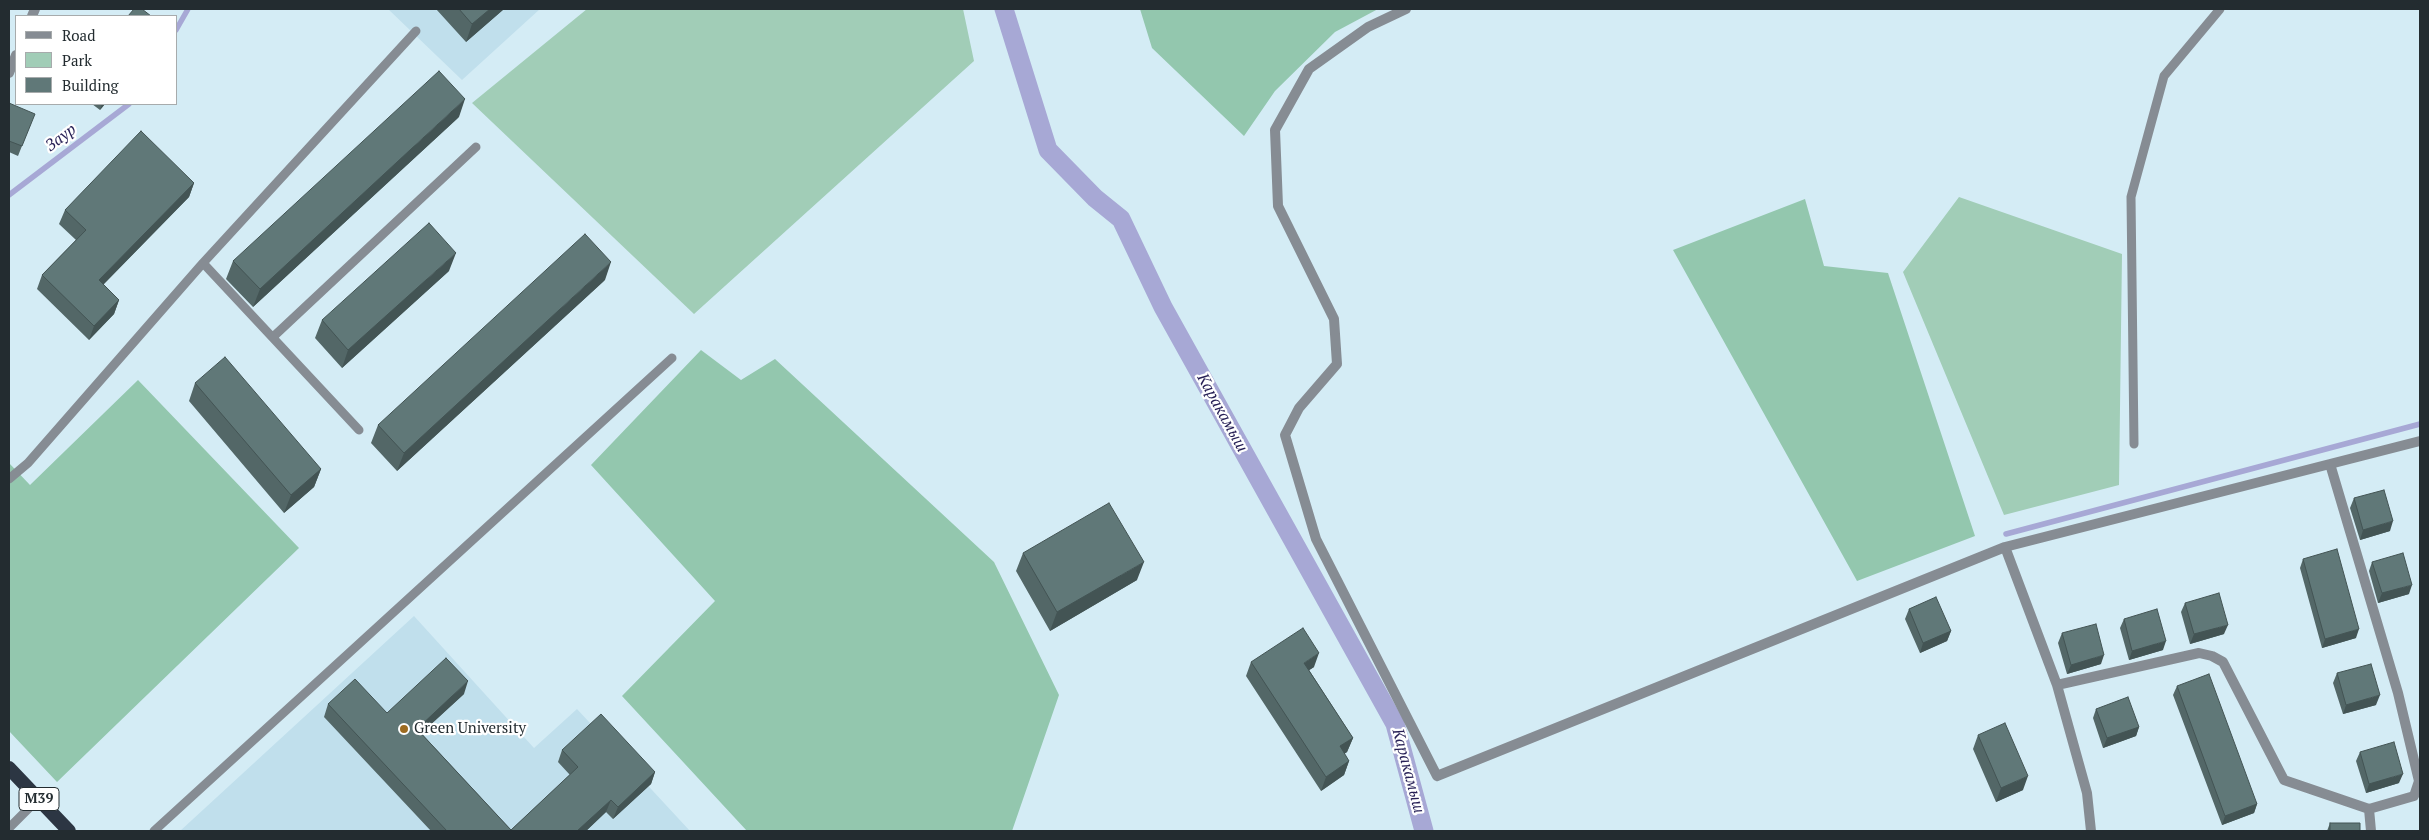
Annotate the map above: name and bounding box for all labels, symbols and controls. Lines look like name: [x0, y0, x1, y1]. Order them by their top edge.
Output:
legend: [15, 15, 178, 105]
text: Road: [62, 25, 95, 45]
text: Park: [62, 50, 92, 70]
text: Building: [62, 75, 119, 95]
water label: Заур: [42, 120, 80, 156]
water label: Каракамыш: [1193, 370, 1251, 456]
place label: Green University: [414, 720, 526, 738]
marker: Green University: [398, 723, 410, 735]
water label: Каракамыш: [1388, 727, 1428, 815]
road number: M39: [19, 788, 59, 811]

